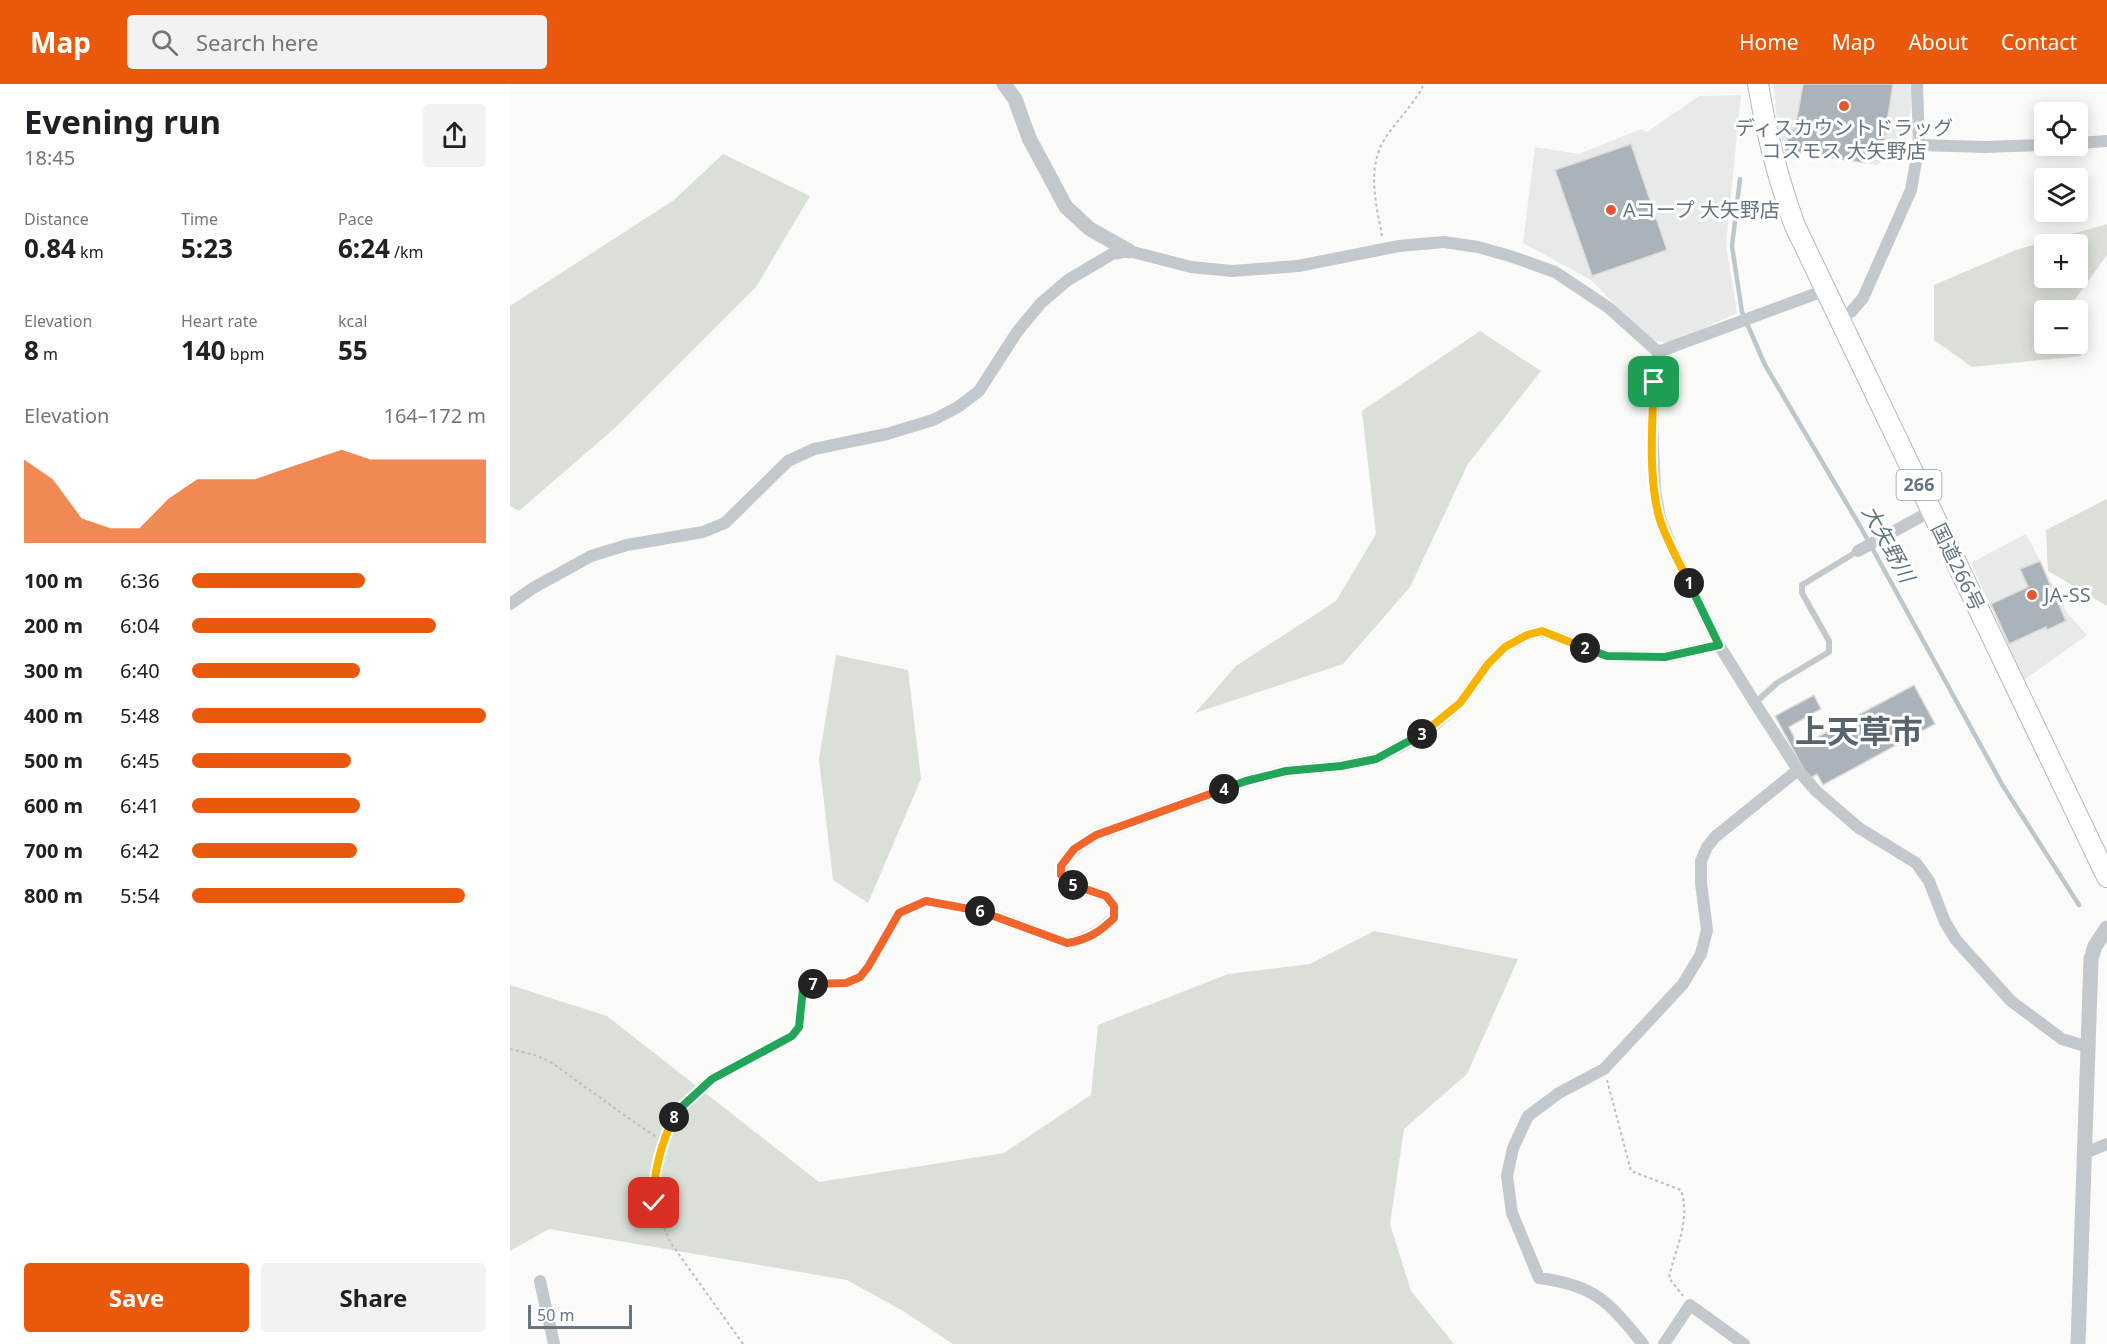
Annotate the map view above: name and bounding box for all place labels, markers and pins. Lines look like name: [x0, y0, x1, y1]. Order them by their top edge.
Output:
marker: ディスカウントドラッグ コスモス 大矢野店: [1837, 99, 1851, 113]
place label: ディスカウントドラッグ コスモス 大矢野店: [1735, 114, 1953, 164]
place label: Aコープ 大矢野店: [1623, 196, 1780, 223]
marker: Aコープ 大矢野店: [1604, 203, 1618, 217]
pin: [1628, 356, 1679, 407]
pin: 1: [1674, 568, 1704, 598]
place label: JA-SS: [2042, 581, 2091, 608]
marker: JA-SS: [2025, 588, 2039, 602]
pin: 2: [1570, 633, 1600, 663]
pin: 3: [1407, 719, 1437, 749]
pin: 4: [1209, 774, 1239, 804]
pin: 5: [1058, 870, 1088, 900]
pin: 6: [965, 896, 995, 926]
pin: 7: [798, 969, 828, 999]
pin: 8: [659, 1102, 689, 1132]
pin: [628, 1177, 679, 1228]

